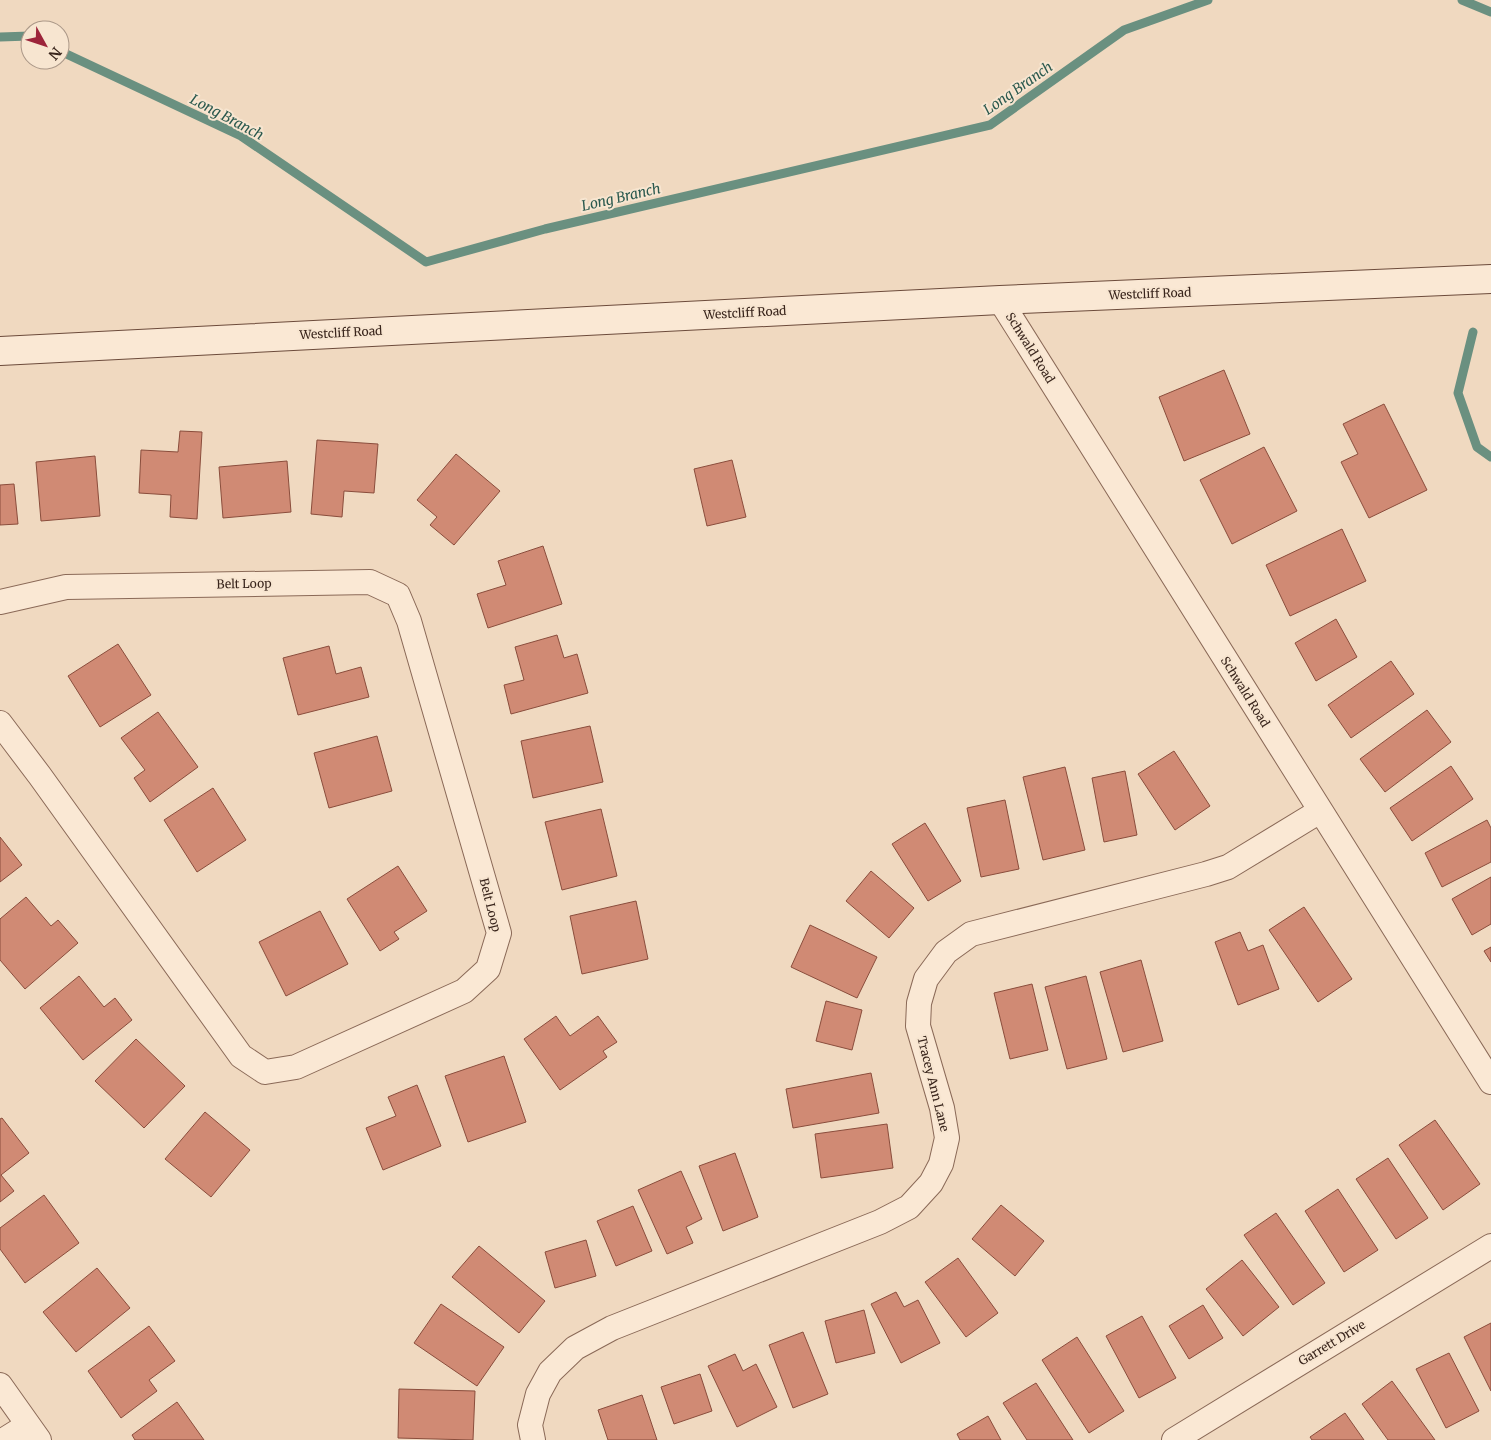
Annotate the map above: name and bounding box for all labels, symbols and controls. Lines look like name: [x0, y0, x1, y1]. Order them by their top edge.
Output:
north arrow: [20, 20, 70, 70]
text: N: [45, 43, 65, 63]
water label: Long Branch: [980, 58, 1056, 118]
water label: Long Branch: [187, 90, 267, 144]
water label: Long Branch: [580, 179, 662, 215]
street label: Westcliff Road: [1107, 285, 1192, 302]
street label: Westcliff Road: [702, 303, 787, 322]
street label: Schwald Road: [1003, 310, 1058, 386]
street label: Westcliff Road: [298, 323, 383, 342]
street label: Belt Loop: [216, 576, 272, 591]
street label: Schwald Road: [1218, 654, 1273, 730]
street label: Belt Loop: [477, 876, 504, 933]
street label: Tracey Ann Lane: [914, 1035, 953, 1133]
street label: Garrett Drive: [1296, 1317, 1368, 1368]

